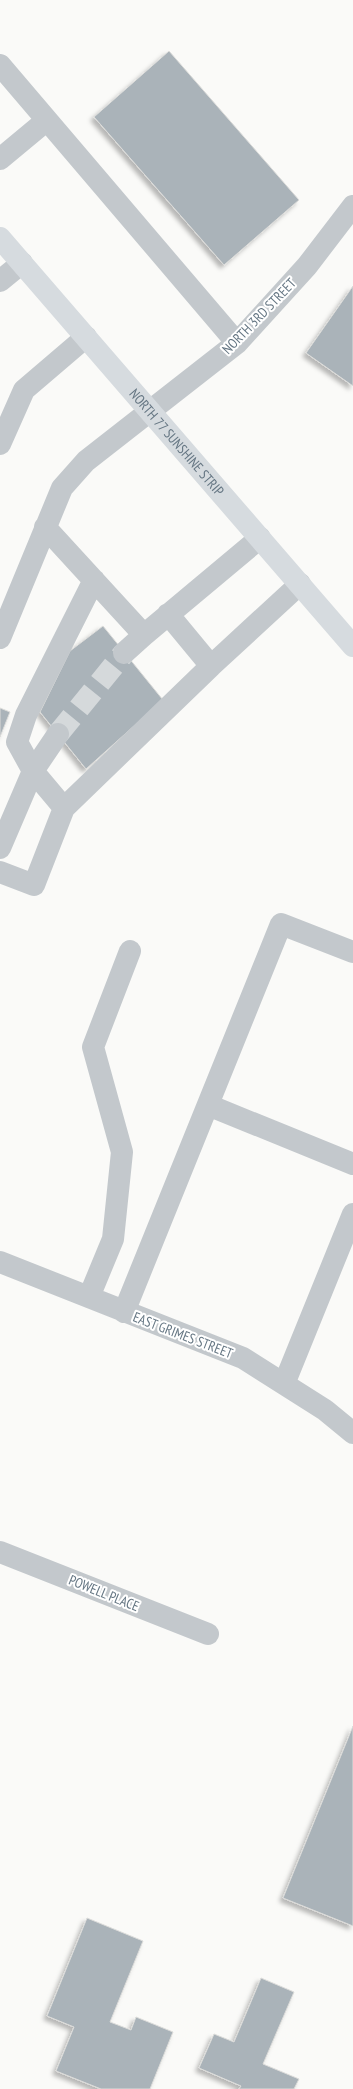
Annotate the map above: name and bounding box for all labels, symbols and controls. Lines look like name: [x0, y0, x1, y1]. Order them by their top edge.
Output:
street label: NORTH 3RD STREET: [218, 274, 300, 358]
street label: NORTH 77 SUNSHINE STRIP: [125, 385, 228, 499]
street label: EAST GRIMES STREET: [131, 1308, 236, 1363]
street label: POWELL PLACE: [66, 1571, 142, 1615]

